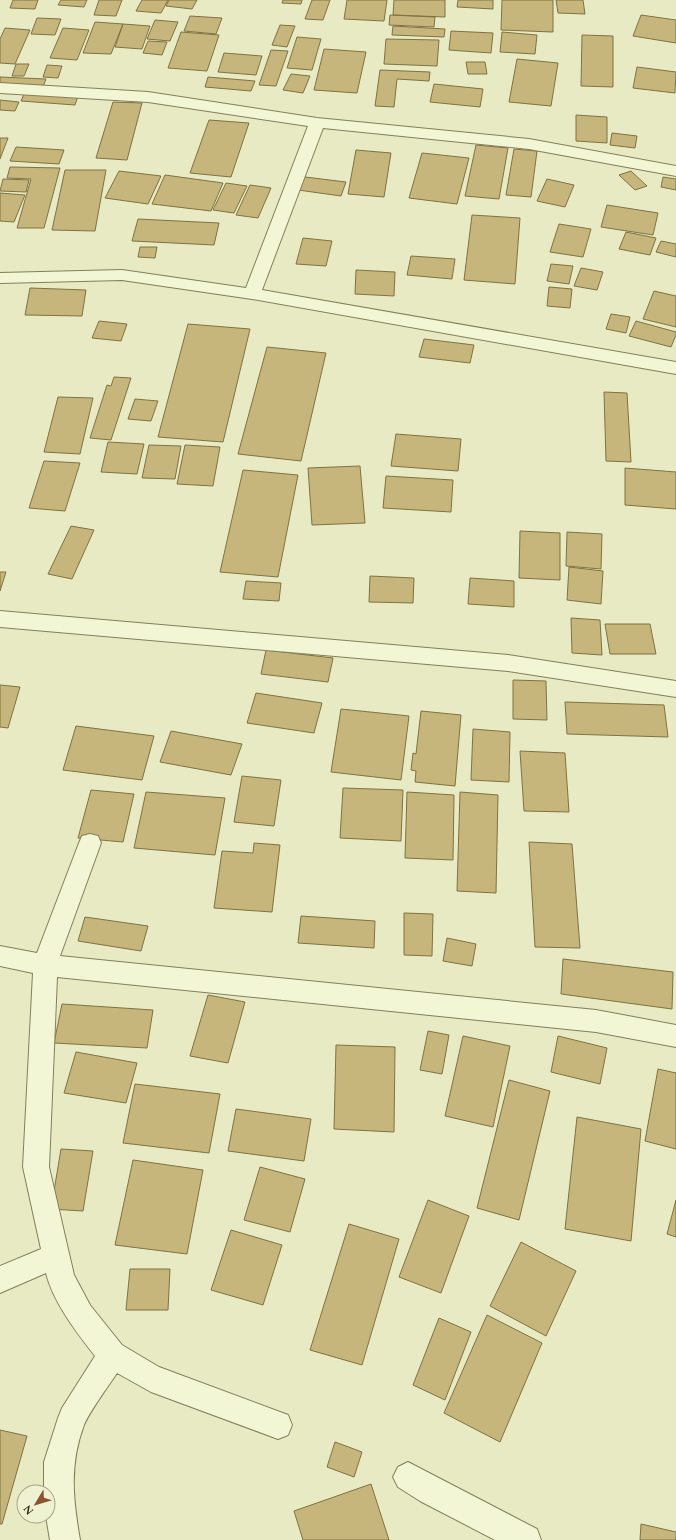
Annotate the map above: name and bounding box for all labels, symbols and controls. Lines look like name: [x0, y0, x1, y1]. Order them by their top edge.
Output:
north arrow: [16, 1484, 56, 1524]
text: N: [19, 1501, 38, 1519]

